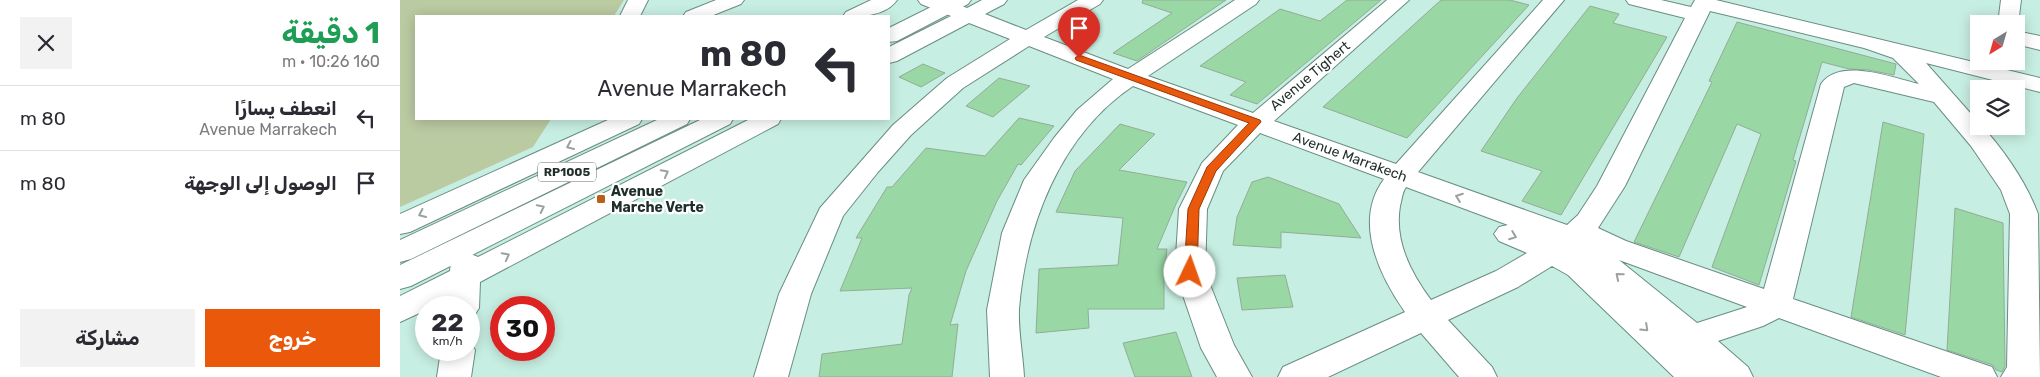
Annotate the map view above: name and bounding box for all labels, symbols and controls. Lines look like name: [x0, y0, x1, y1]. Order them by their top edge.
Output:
pin: [1058, 7, 1100, 58]
icon: arrive: [1065, 14, 1093, 42]
text: 1 دقيقة: [282, 15, 380, 51]
north arrow: [1970, 15, 2025, 70]
map controls: [1970, 15, 2025, 135]
button: close: [20, 17, 72, 69]
text: 80 m: [700, 33, 787, 75]
icon: left: [805, 35, 870, 100]
street label: Avenue Tighert: [1267, 37, 1354, 114]
text: 160 m · 10:26: [282, 52, 380, 71]
text: Avenue Marrakech: [598, 75, 787, 102]
button: layers: [1970, 80, 2025, 135]
text: انعطف يسارًا: [234, 97, 337, 120]
icon: left: [352, 104, 380, 132]
text: 80 m: [20, 107, 66, 130]
text: Avenue Marrakech: [199, 120, 337, 139]
street label: Avenue Marrakech: [1290, 128, 1410, 186]
one-way arrow: [566, 140, 575, 151]
road number: RP1005: [538, 162, 596, 182]
icon: arrive: [352, 169, 380, 197]
one-way arrow: [660, 169, 669, 179]
text: 80 m: [20, 172, 66, 195]
text: الوصول إلى الوجهة: [184, 172, 337, 195]
place label: Avenue Marche Verte: [611, 183, 704, 216]
marker: Avenue Marche Verte: [595, 193, 607, 205]
one-way arrow: [1455, 193, 1464, 203]
one-way arrow: [536, 204, 545, 214]
one-way arrow: [418, 208, 427, 219]
one-way arrow: [1509, 230, 1517, 240]
position arrow: [1163, 245, 1215, 297]
one-way arrow: [500, 252, 509, 262]
one-way arrow: [1616, 273, 1625, 282]
speed limit sign: 30: [490, 296, 555, 361]
text: 22: [431, 308, 464, 337]
button: مشاركة: [20, 309, 195, 367]
button: خروج: [205, 309, 380, 367]
one-way arrow: [1639, 322, 1648, 331]
text: km/h: [433, 334, 462, 348]

